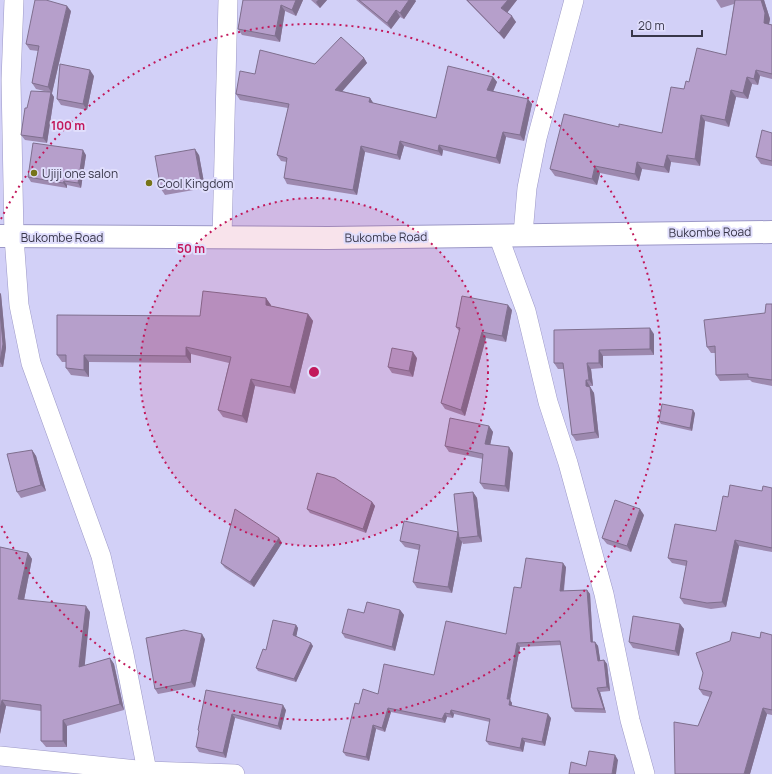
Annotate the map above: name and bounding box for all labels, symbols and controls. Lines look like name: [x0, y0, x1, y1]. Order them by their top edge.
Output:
scale bar: [632, 12, 702, 38]
text: 20 m: [638, 17, 665, 34]
text: 100 m: [51, 117, 85, 134]
place label: Ujiji one salon: [42, 165, 118, 182]
marker: Ujiji one salon: [29, 168, 39, 178]
place label: Cool Kingdom: [157, 175, 234, 192]
marker: Cool Kingdom: [144, 178, 154, 188]
street label: Bukombe Road: [669, 223, 751, 241]
street label: Bukombe Road: [345, 228, 427, 246]
street label: Bukombe Road: [21, 229, 103, 246]
text: 50 m: [177, 240, 205, 257]
centre of rings: [307, 365, 321, 379]

